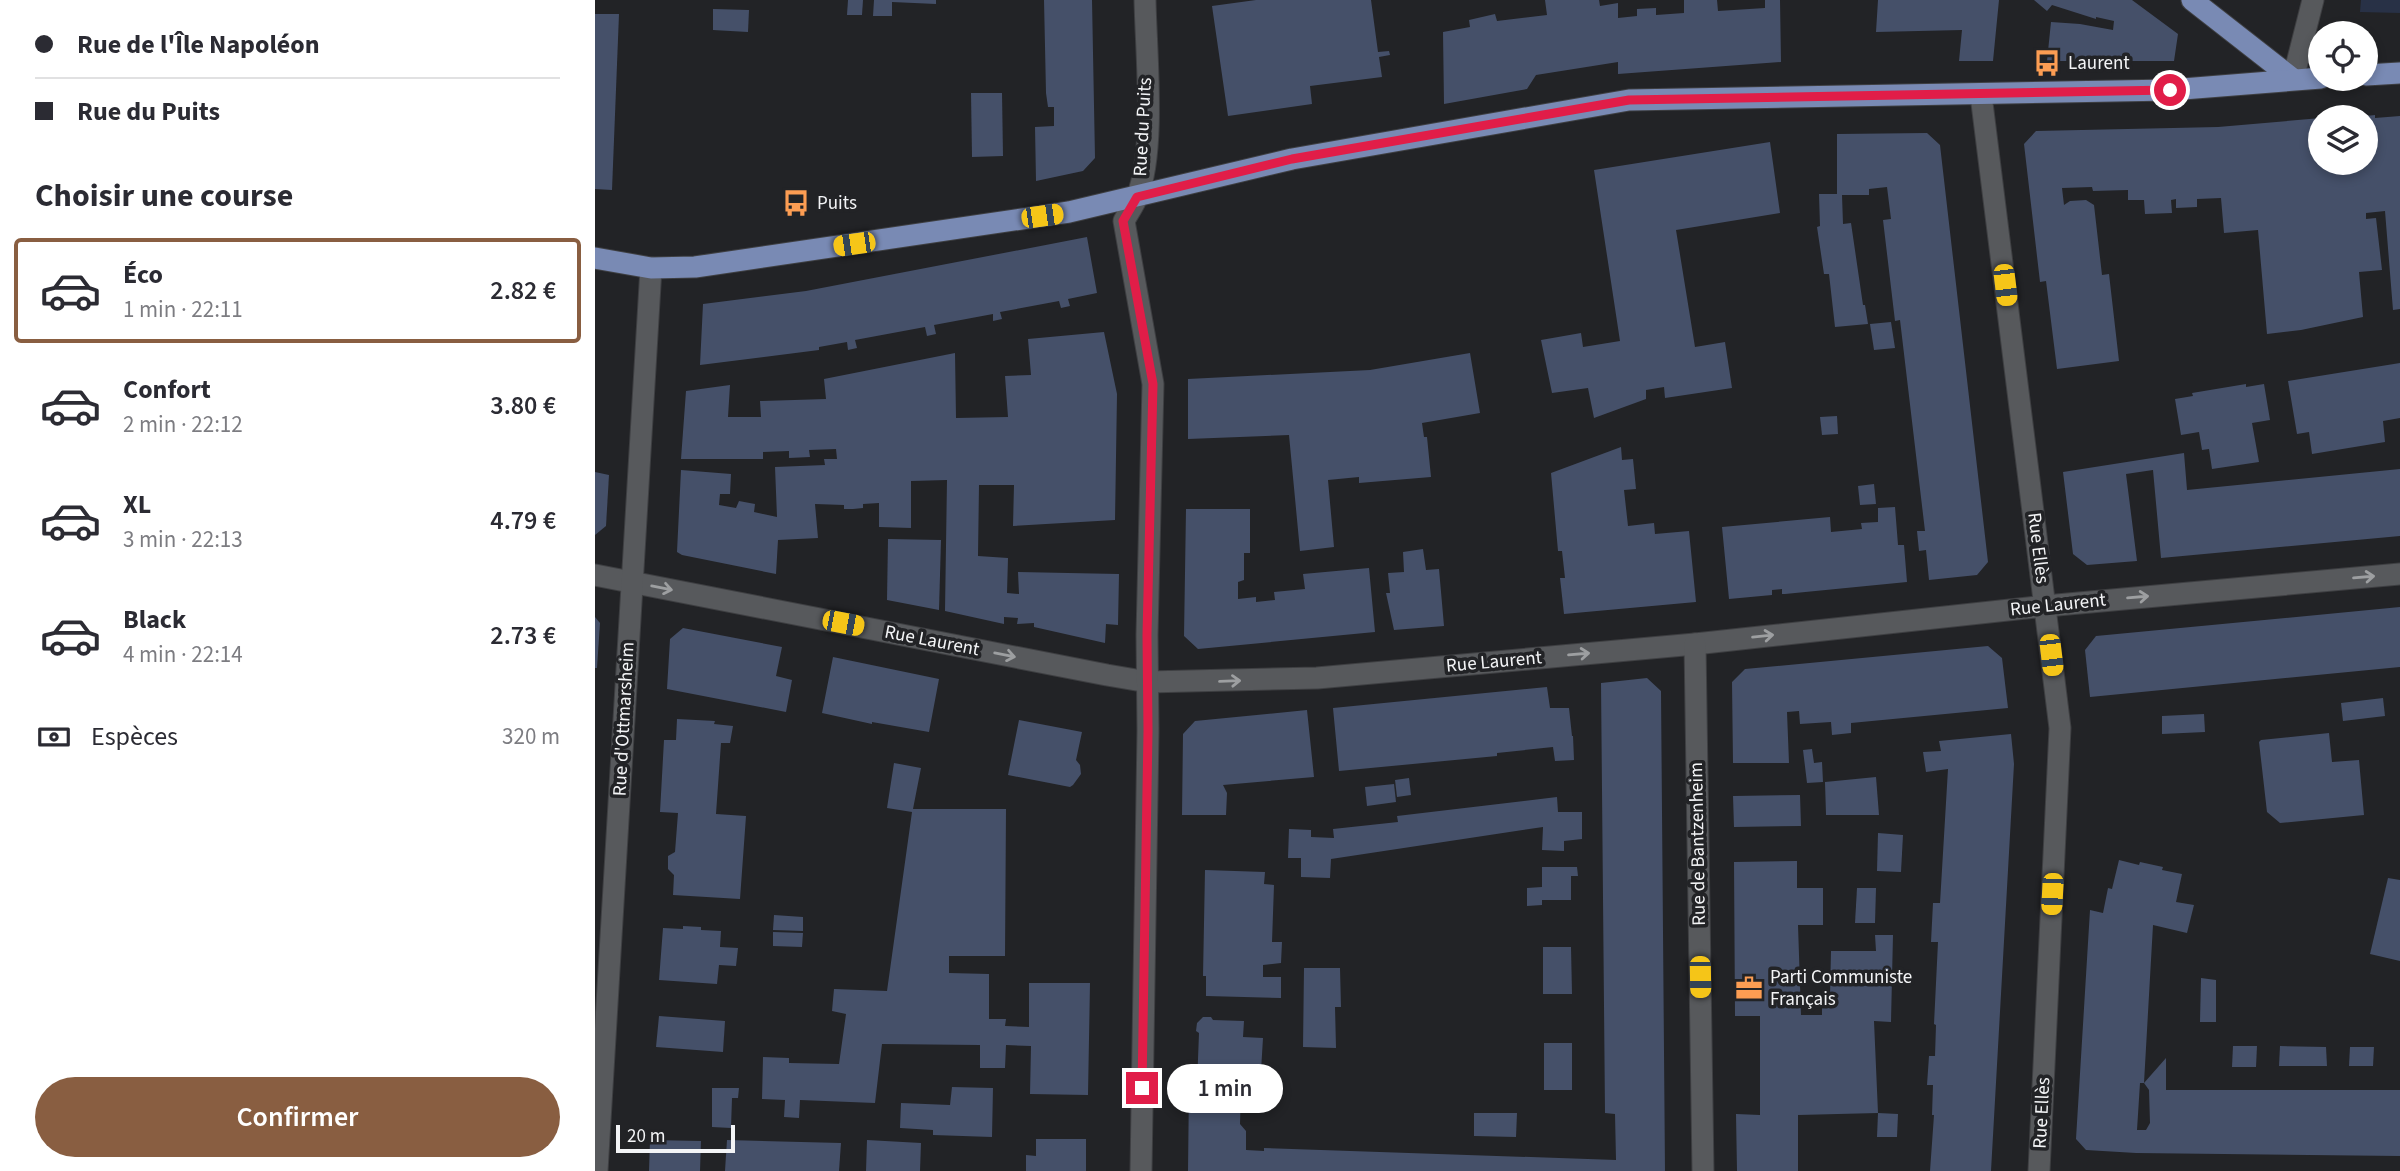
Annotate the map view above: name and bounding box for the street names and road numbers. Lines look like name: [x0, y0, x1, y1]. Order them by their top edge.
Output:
street label: Rue du Puits: [1127, 77, 1159, 177]
street label: Rue Ellès: [2020, 511, 2056, 585]
street label: Rue Laurent: [2009, 586, 2108, 623]
street label: Rue Laurent: [882, 619, 982, 664]
street label: Rue d'Ottmarsheim: [606, 641, 642, 797]
street label: Rue Laurent: [1445, 644, 1544, 680]
street label: Rue de Bantzenheim: [1683, 762, 1713, 926]
street label: Rue Ellès: [2027, 1077, 2057, 1149]

